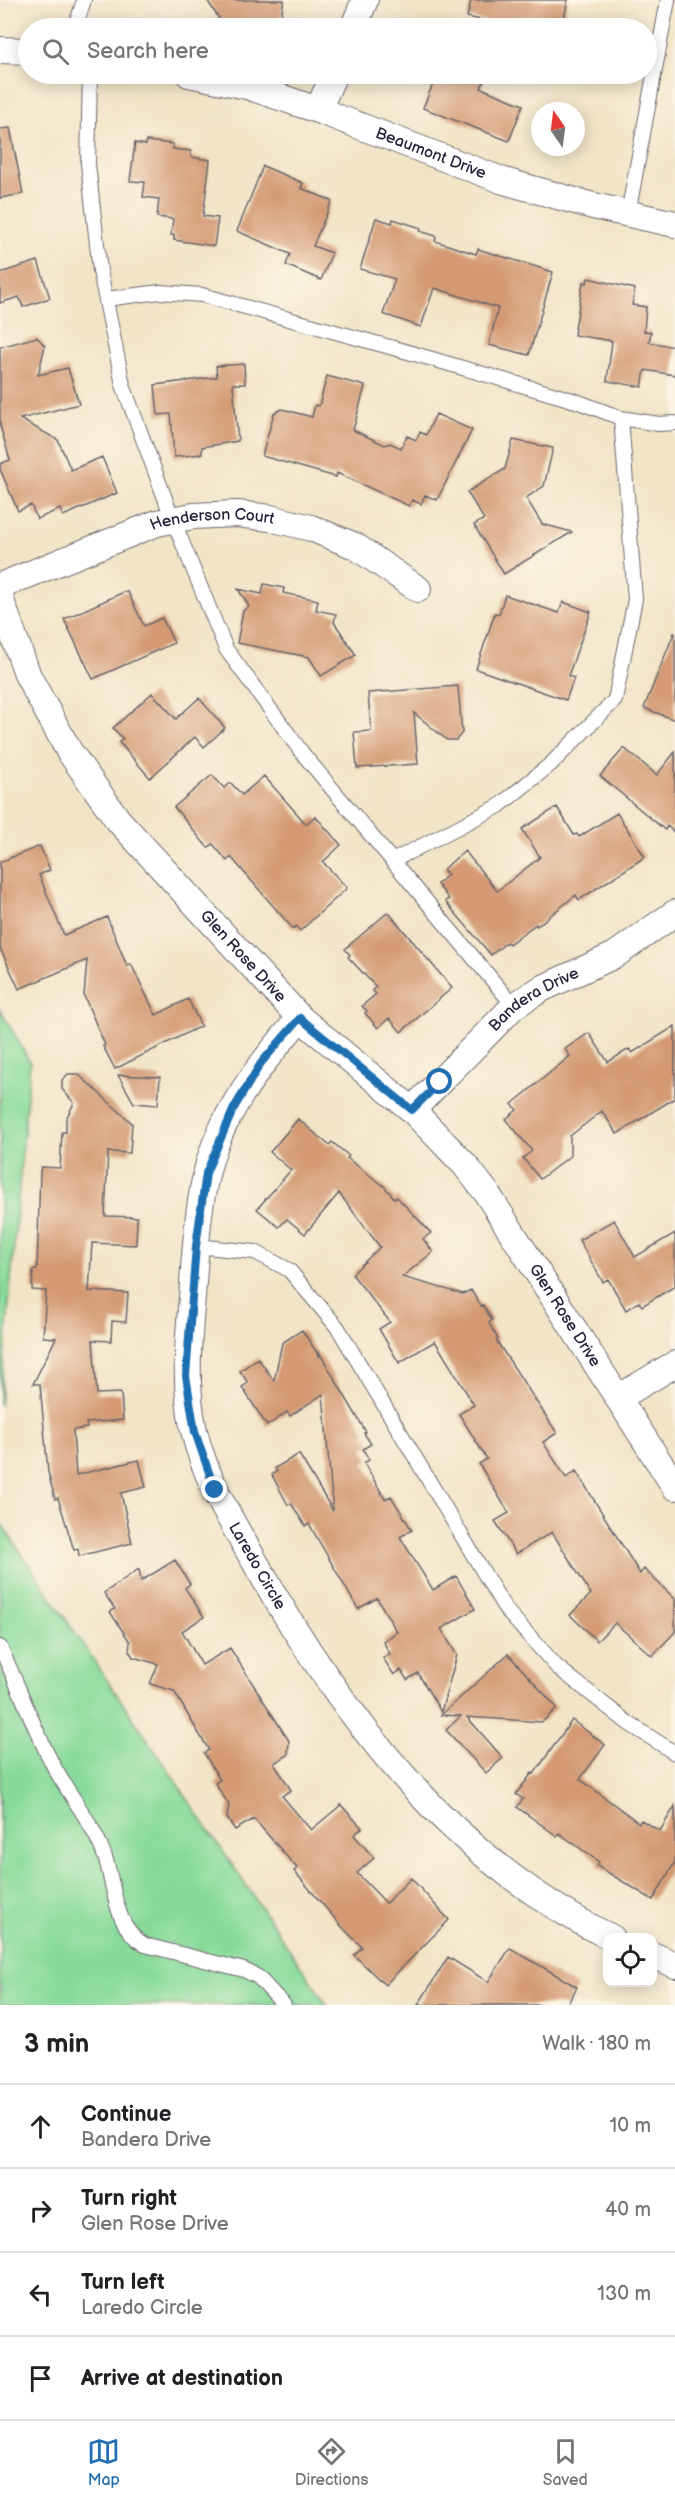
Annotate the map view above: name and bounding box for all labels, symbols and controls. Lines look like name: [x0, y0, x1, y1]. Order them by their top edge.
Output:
search box: [18, 18, 657, 84]
icon: search: [39, 35, 72, 68]
text: Search here: [87, 38, 209, 65]
north arrow: [531, 102, 585, 156]
street label: Beaumont Drive: [373, 123, 489, 183]
street label: Henderson Court: [147, 504, 277, 534]
street label: Glen Rose Drive: [196, 906, 291, 1007]
street label: Bandera Drive: [485, 963, 582, 1035]
route start: [426, 1068, 452, 1094]
street label: Glen Rose Drive: [525, 1261, 605, 1371]
route end: [201, 1476, 227, 1502]
street label: Laredo Circle: [225, 1519, 290, 1613]
map controls: [603, 1933, 657, 1987]
button: locate: [603, 1933, 657, 1987]
text: 3 min: [24, 2029, 89, 2060]
text: Walk · 180 m: [542, 2032, 651, 2056]
text: Continue: [81, 2101, 171, 2128]
icon: ahead: [24, 2110, 57, 2143]
text: 10 m: [610, 2114, 651, 2138]
text: Bandera Drive: [81, 2128, 211, 2152]
text: Turn right: [81, 2185, 177, 2212]
icon: right: [24, 2194, 57, 2227]
text: 40 m: [605, 2198, 651, 2222]
text: Glen Rose Drive: [81, 2212, 229, 2236]
text: Turn left: [81, 2269, 165, 2296]
icon: left: [24, 2278, 57, 2311]
text: 130 m: [597, 2282, 651, 2306]
text: Laredo Circle: [81, 2296, 203, 2320]
icon: arrive: [24, 2362, 57, 2395]
text: Arrive at destination: [81, 2365, 283, 2392]
tab: Map: [87, 2435, 120, 2490]
tab: Directions: [295, 2435, 368, 2490]
tab: Saved: [543, 2435, 588, 2490]

